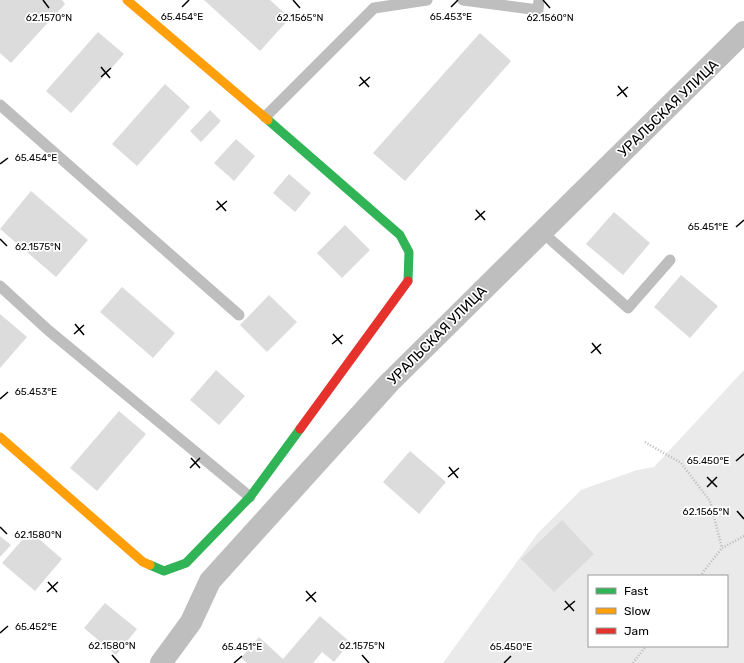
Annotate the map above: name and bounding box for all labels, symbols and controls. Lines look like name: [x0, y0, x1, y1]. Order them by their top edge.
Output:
text: 65.454°E: [161, 11, 203, 23]
text: 65.453°E: [430, 11, 472, 23]
text: 62.1570°N: [26, 12, 72, 24]
text: 62.1565°N: [277, 12, 323, 24]
text: 62.1560°N: [526, 12, 574, 24]
street label: УРАЛЬСКАЯ УЛИЦА: [615, 56, 723, 161]
text: 65.454°E: [15, 152, 57, 164]
text: 65.451°E: [688, 221, 728, 233]
text: 62.1575°N: [15, 241, 61, 253]
street label: УРАЛЬСКАЯ УЛИЦА: [384, 282, 491, 388]
text: 65.453°E: [15, 386, 57, 398]
text: 65.450°E: [687, 455, 729, 467]
text: 62.1565°N: [683, 506, 729, 518]
text: 62.1580°N: [14, 529, 62, 541]
legend: [588, 575, 728, 647]
text: Fast: [624, 584, 648, 598]
text: Slow: [624, 604, 651, 618]
text: 65.452°E: [15, 621, 57, 633]
text: Jam: [624, 624, 649, 638]
text: 62.1580°N: [88, 640, 136, 652]
text: 62.1575°N: [339, 640, 385, 652]
text: 65.451°E: [222, 641, 262, 653]
text: 65.450°E: [490, 641, 532, 653]

